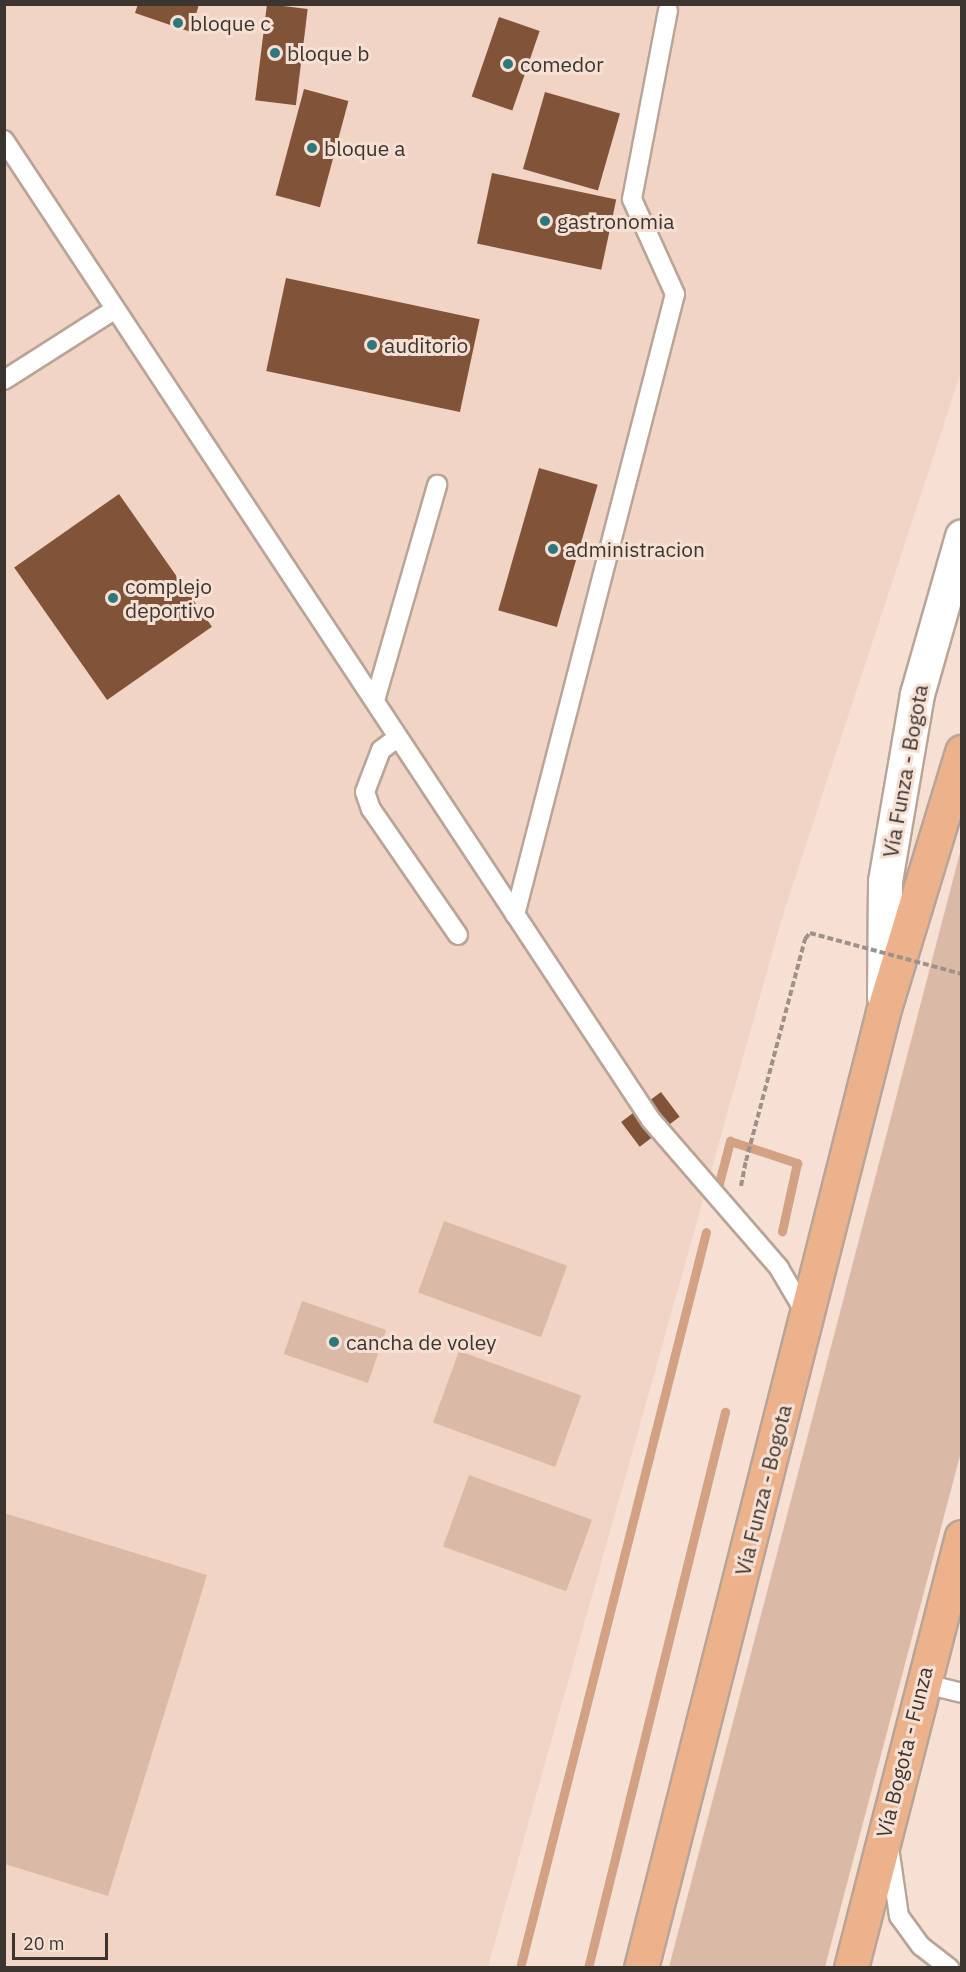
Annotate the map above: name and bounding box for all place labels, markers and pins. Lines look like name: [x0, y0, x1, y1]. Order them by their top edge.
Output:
place label: bloque c: [190, 10, 271, 36]
marker: bloque c: [171, 16, 185, 30]
place label: bloque b: [287, 40, 369, 66]
marker: bloque b: [268, 46, 282, 60]
place label: comedor: [520, 51, 604, 77]
marker: comedor: [501, 57, 515, 71]
place label: bloque a: [324, 135, 405, 161]
marker: bloque a: [305, 141, 319, 155]
place label: gastronomia: [557, 208, 675, 234]
marker: gastronomia: [538, 214, 552, 228]
place label: auditorio: [384, 332, 468, 358]
marker: auditorio: [365, 338, 379, 352]
place label: administracion: [565, 536, 705, 562]
marker: administracion: [546, 542, 560, 556]
place label: complejo deportivo: [125, 573, 215, 623]
marker: complejo deportivo: [106, 591, 120, 605]
place label: cancha de voley: [346, 1329, 497, 1355]
marker: cancha de voley: [327, 1335, 341, 1349]

